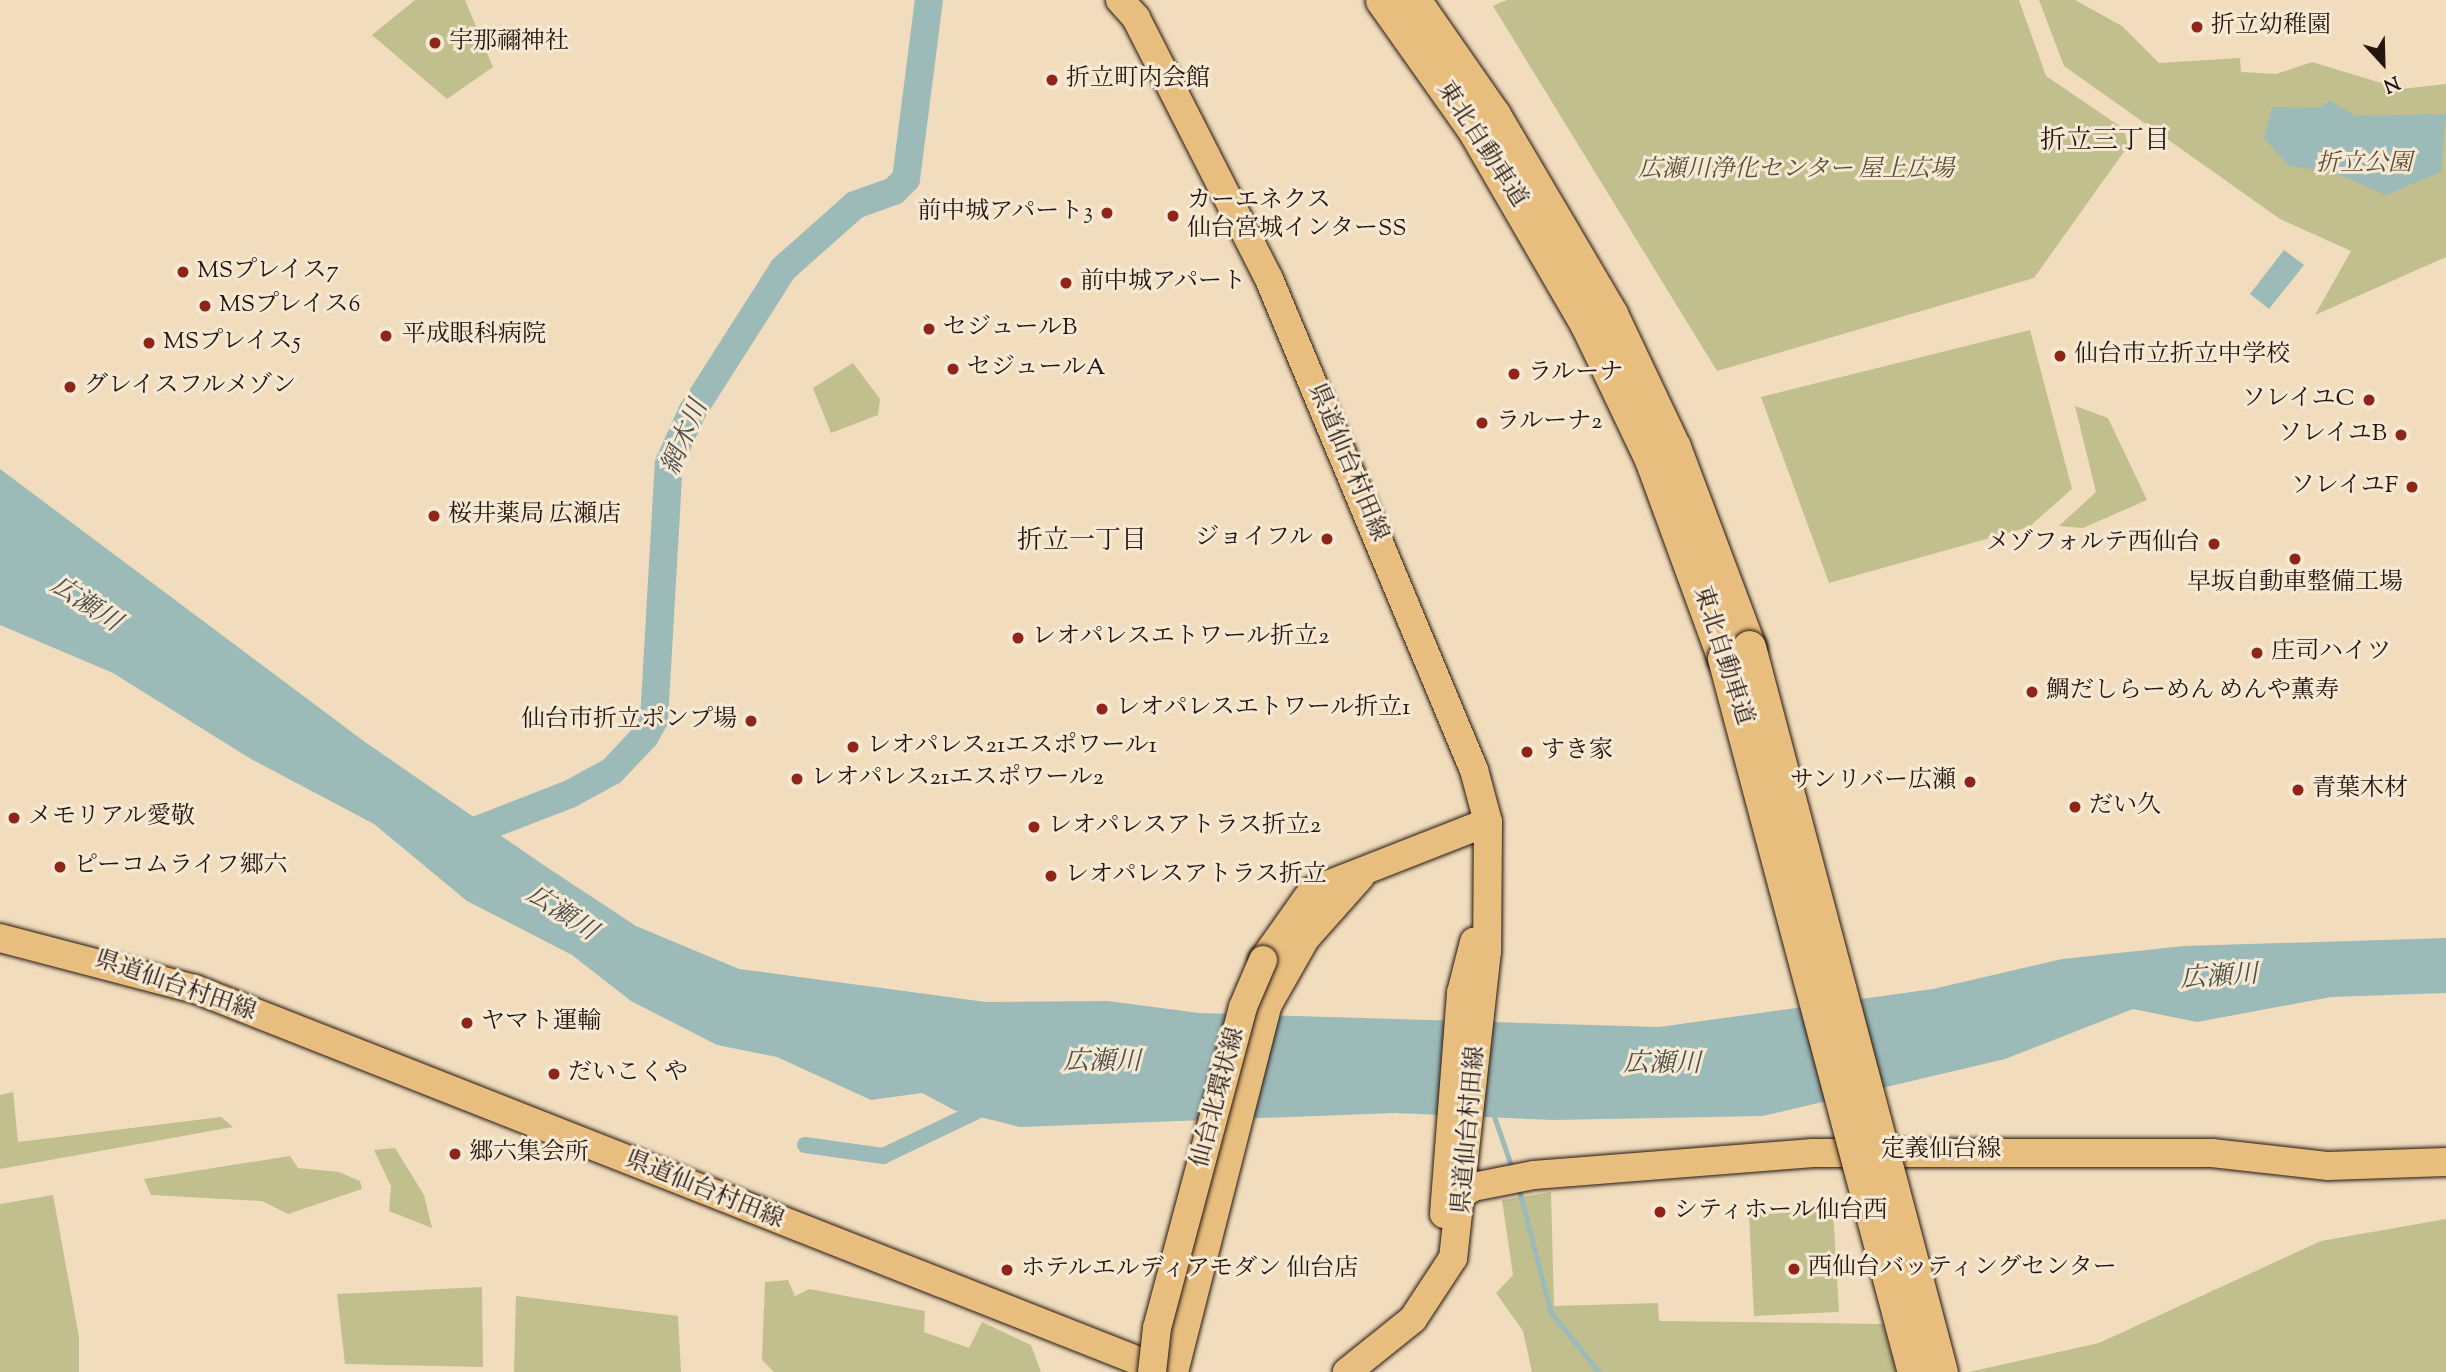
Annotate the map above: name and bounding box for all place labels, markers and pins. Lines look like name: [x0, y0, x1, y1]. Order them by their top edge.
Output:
place label: 折立幼稚園: [2211, 13, 2331, 41]
marker: 折立幼稚園: [2189, 19, 2205, 35]
place label: 宇那禰神社: [449, 29, 569, 57]
marker: 宇那禰神社: [427, 35, 443, 51]
place label: 折立町内会館: [1066, 66, 1210, 94]
marker: 折立町内会館: [1044, 72, 1060, 88]
place label: カーエネクス 仙台宮城インターSS: [1187, 188, 1408, 244]
place label: 前中城アパート3: [915, 199, 1093, 227]
marker: 前中城アパート3: [1099, 205, 1115, 221]
marker: カーエネクス 仙台宮城インターSS: [1165, 208, 1181, 224]
place label: MSプレイス7: [197, 258, 341, 286]
marker: MSプレイス7: [175, 264, 191, 280]
place label: 前中城アパート: [1080, 269, 1248, 297]
marker: 前中城アパート: [1058, 275, 1074, 291]
place label: MSプレイス6: [219, 292, 363, 320]
marker: MSプレイス6: [197, 298, 213, 314]
place label: セジュールB: [943, 315, 1078, 343]
marker: セジュールB: [921, 321, 937, 337]
place label: 平成眼科病院: [402, 322, 546, 350]
marker: 平成眼科病院: [376, 326, 396, 346]
place label: MSプレイス5: [163, 329, 303, 357]
marker: MSプレイス5: [141, 335, 157, 351]
place label: 仙台市立折立中学校: [2074, 342, 2290, 370]
marker: 仙台市立折立中学校: [2052, 348, 2068, 364]
place label: セジュールA: [967, 355, 1106, 383]
place label: ラルーナ: [1528, 360, 1624, 388]
marker: セジュールA: [945, 361, 961, 377]
marker: ラルーナ: [1506, 366, 1522, 382]
place label: グレイスフルメゾン: [84, 373, 300, 401]
marker: グレイスフルメゾン: [62, 379, 78, 395]
place label: ソレイユC: [2240, 386, 2355, 414]
marker: ソレイユC: [2361, 392, 2377, 408]
place label: ラルーナ2: [1496, 409, 1603, 437]
marker: ラルーナ2: [1474, 415, 1490, 431]
place label: ソレイユB: [2276, 421, 2387, 449]
marker: ソレイユB: [2393, 427, 2409, 443]
place label: ソレイユF: [2289, 473, 2398, 501]
marker: ソレイユF: [2404, 479, 2420, 495]
place label: 桜井薬局 広瀬店: [448, 502, 621, 530]
marker: 桜井薬局 広瀬店: [426, 508, 442, 524]
place label: ジョイフル: [1193, 525, 1313, 553]
place label: メゾフォルテ西仙台: [1984, 530, 2200, 558]
marker: ジョイフル: [1319, 531, 1335, 547]
marker: メゾフォルテ西仙台: [2206, 536, 2222, 552]
marker: 早坂自動車整備工場: [2287, 551, 2303, 567]
place label: 早坂自動車整備工場: [2187, 570, 2403, 598]
place label: レオパレスエトワール折立2: [1032, 624, 1331, 652]
marker: レオパレスエトワール折立2: [1010, 630, 1026, 646]
place label: 庄司ハイツ: [2271, 639, 2391, 667]
marker: 庄司ハイツ: [2249, 645, 2265, 661]
place label: 鯛だしらーめん めんや薫寿: [2046, 678, 2339, 706]
marker: 鯛だしらーめん めんや薫寿: [2024, 684, 2040, 700]
place label: レオパレスエトワール折立1: [1116, 695, 1412, 723]
marker: レオパレスエトワール折立1: [1094, 701, 1110, 717]
place label: 仙台市折立ポンプ場: [521, 707, 737, 735]
marker: 仙台市折立ポンプ場: [743, 713, 759, 729]
place label: レオパレス21エスポワール1: [867, 733, 1159, 761]
place label: すき家: [1541, 738, 1613, 766]
marker: レオパレス21エスポワール1: [845, 739, 861, 755]
marker: すき家: [1519, 744, 1535, 760]
place label: レオパレス21エスポワール2: [811, 765, 1106, 793]
place label: サンリバー広瀬: [1788, 768, 1956, 796]
marker: レオパレス21エスポワール2: [789, 771, 805, 787]
marker: サンリバー広瀬: [1962, 774, 1978, 790]
place label: 青葉木材: [2312, 776, 2408, 804]
marker: 青葉木材: [2290, 782, 2306, 798]
place label: だい久: [2089, 793, 2161, 821]
marker: だい久: [2067, 799, 2083, 815]
place label: メモリアル愛敬: [28, 804, 196, 832]
marker: メモリアル愛敬: [6, 810, 22, 826]
place label: レオパレスアトラス折立2: [1048, 813, 1323, 841]
marker: レオパレスアトラス折立2: [1026, 819, 1042, 835]
place label: ピーコムライフ郷六: [74, 853, 289, 881]
marker: ピーコムライフ郷六: [52, 859, 68, 875]
place label: レオパレスアトラス折立: [1065, 862, 1329, 890]
marker: レオパレスアトラス折立: [1043, 868, 1059, 884]
place label: ヤマト運輸: [481, 1009, 601, 1037]
marker: ヤマト運輸: [459, 1015, 475, 1031]
place label: だいこくや: [568, 1060, 688, 1088]
marker: だいこくや: [546, 1066, 562, 1082]
place label: 郷六集会所: [469, 1140, 589, 1168]
marker: 郷六集会所: [447, 1146, 463, 1162]
place label: シティホール仙台西: [1674, 1198, 1890, 1226]
marker: シティホール仙台西: [1652, 1204, 1668, 1220]
place label: 西仙台バッティングセンター: [1808, 1255, 2120, 1283]
place label: ホテルエルディアモダン 仙台店: [1021, 1256, 1362, 1284]
marker: 西仙台バッティングセンター: [1786, 1261, 1802, 1277]
marker: ホテルエルディアモダン 仙台店: [999, 1262, 1015, 1278]

